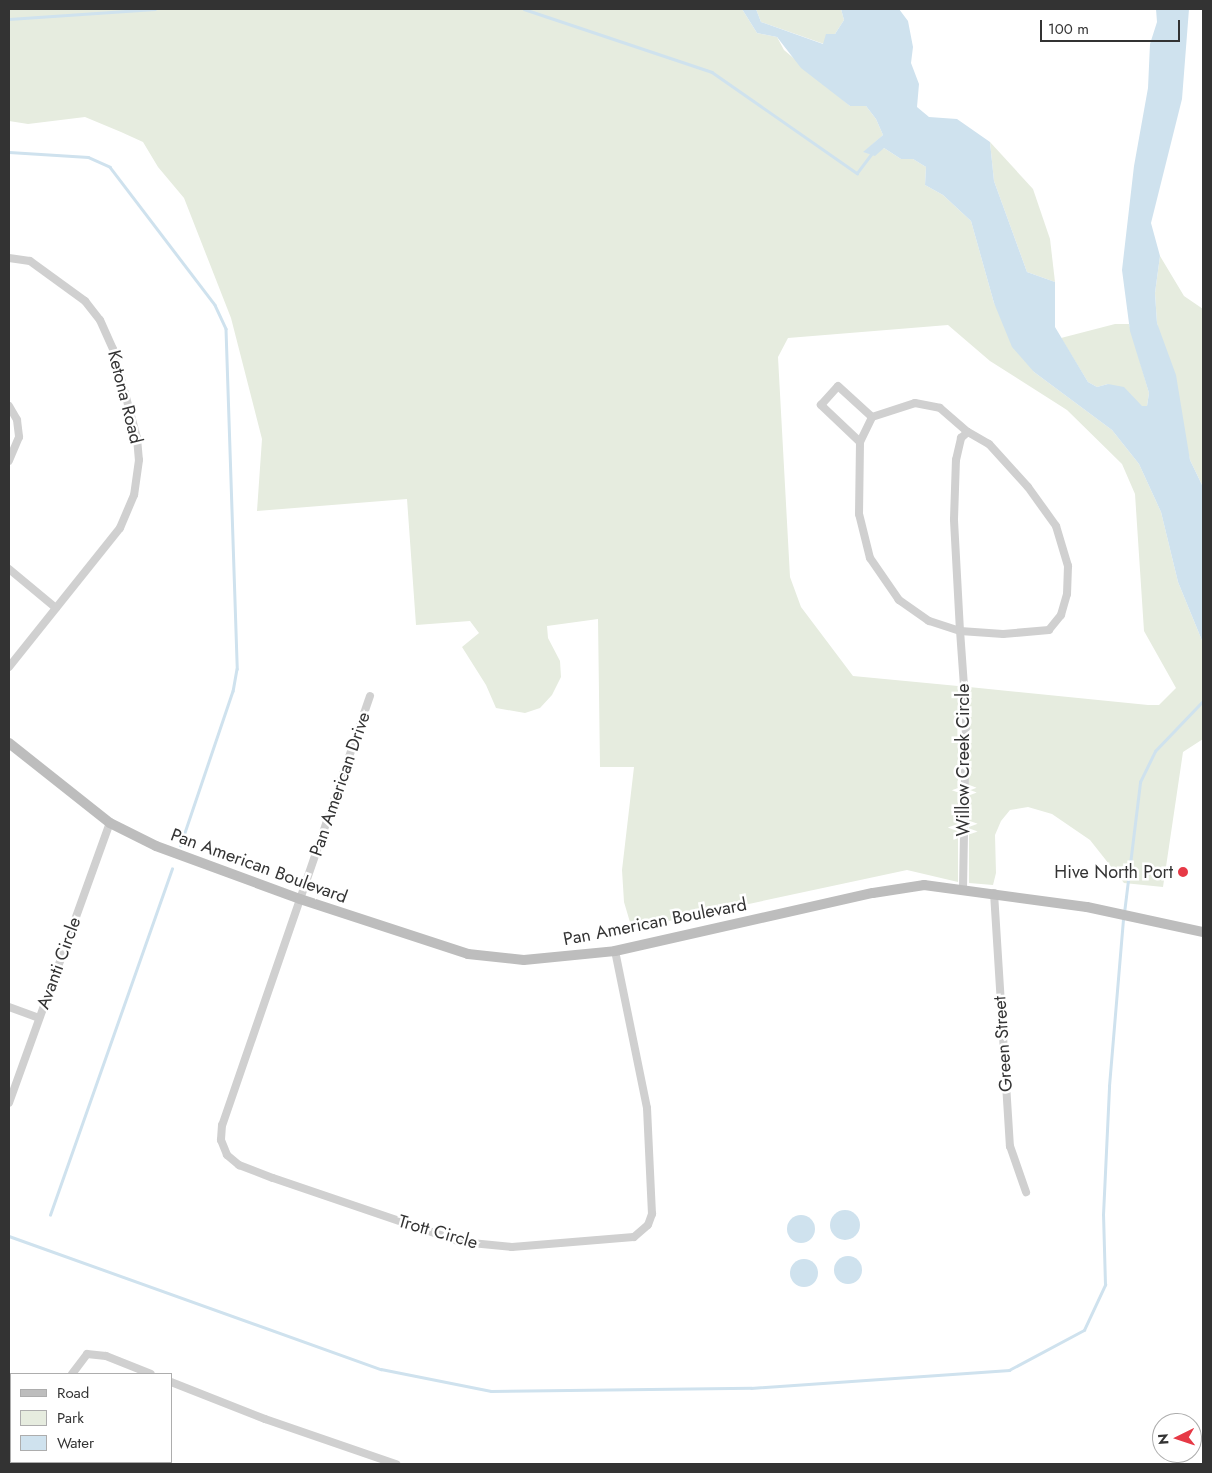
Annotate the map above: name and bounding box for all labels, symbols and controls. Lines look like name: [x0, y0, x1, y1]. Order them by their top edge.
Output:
scale bar: [1042, 10, 1182, 42]
text: 100 m: [1048, 18, 1089, 40]
street label: Ketona Road: [103, 348, 147, 446]
street label: Willow Creek Circle: [952, 684, 974, 836]
street label: Pan American Drive: [305, 709, 375, 859]
street label: Pan American Boulevard: [168, 824, 350, 908]
place label: Hive North Port: [1054, 861, 1173, 883]
marker: Hive North Port: [1177, 866, 1189, 878]
street label: Pan American Boulevard: [561, 894, 749, 950]
street label: Avanti Circle: [32, 914, 86, 1012]
street label: Green Street: [989, 995, 1017, 1093]
street label: Trott Circle: [396, 1210, 480, 1254]
legend: [10, 1373, 172, 1463]
text: Road: [57, 1382, 89, 1404]
text: Park: [57, 1407, 84, 1429]
north arrow: [1152, 1413, 1202, 1463]
text: Water: [57, 1432, 94, 1454]
text: N: [1153, 1433, 1173, 1445]

